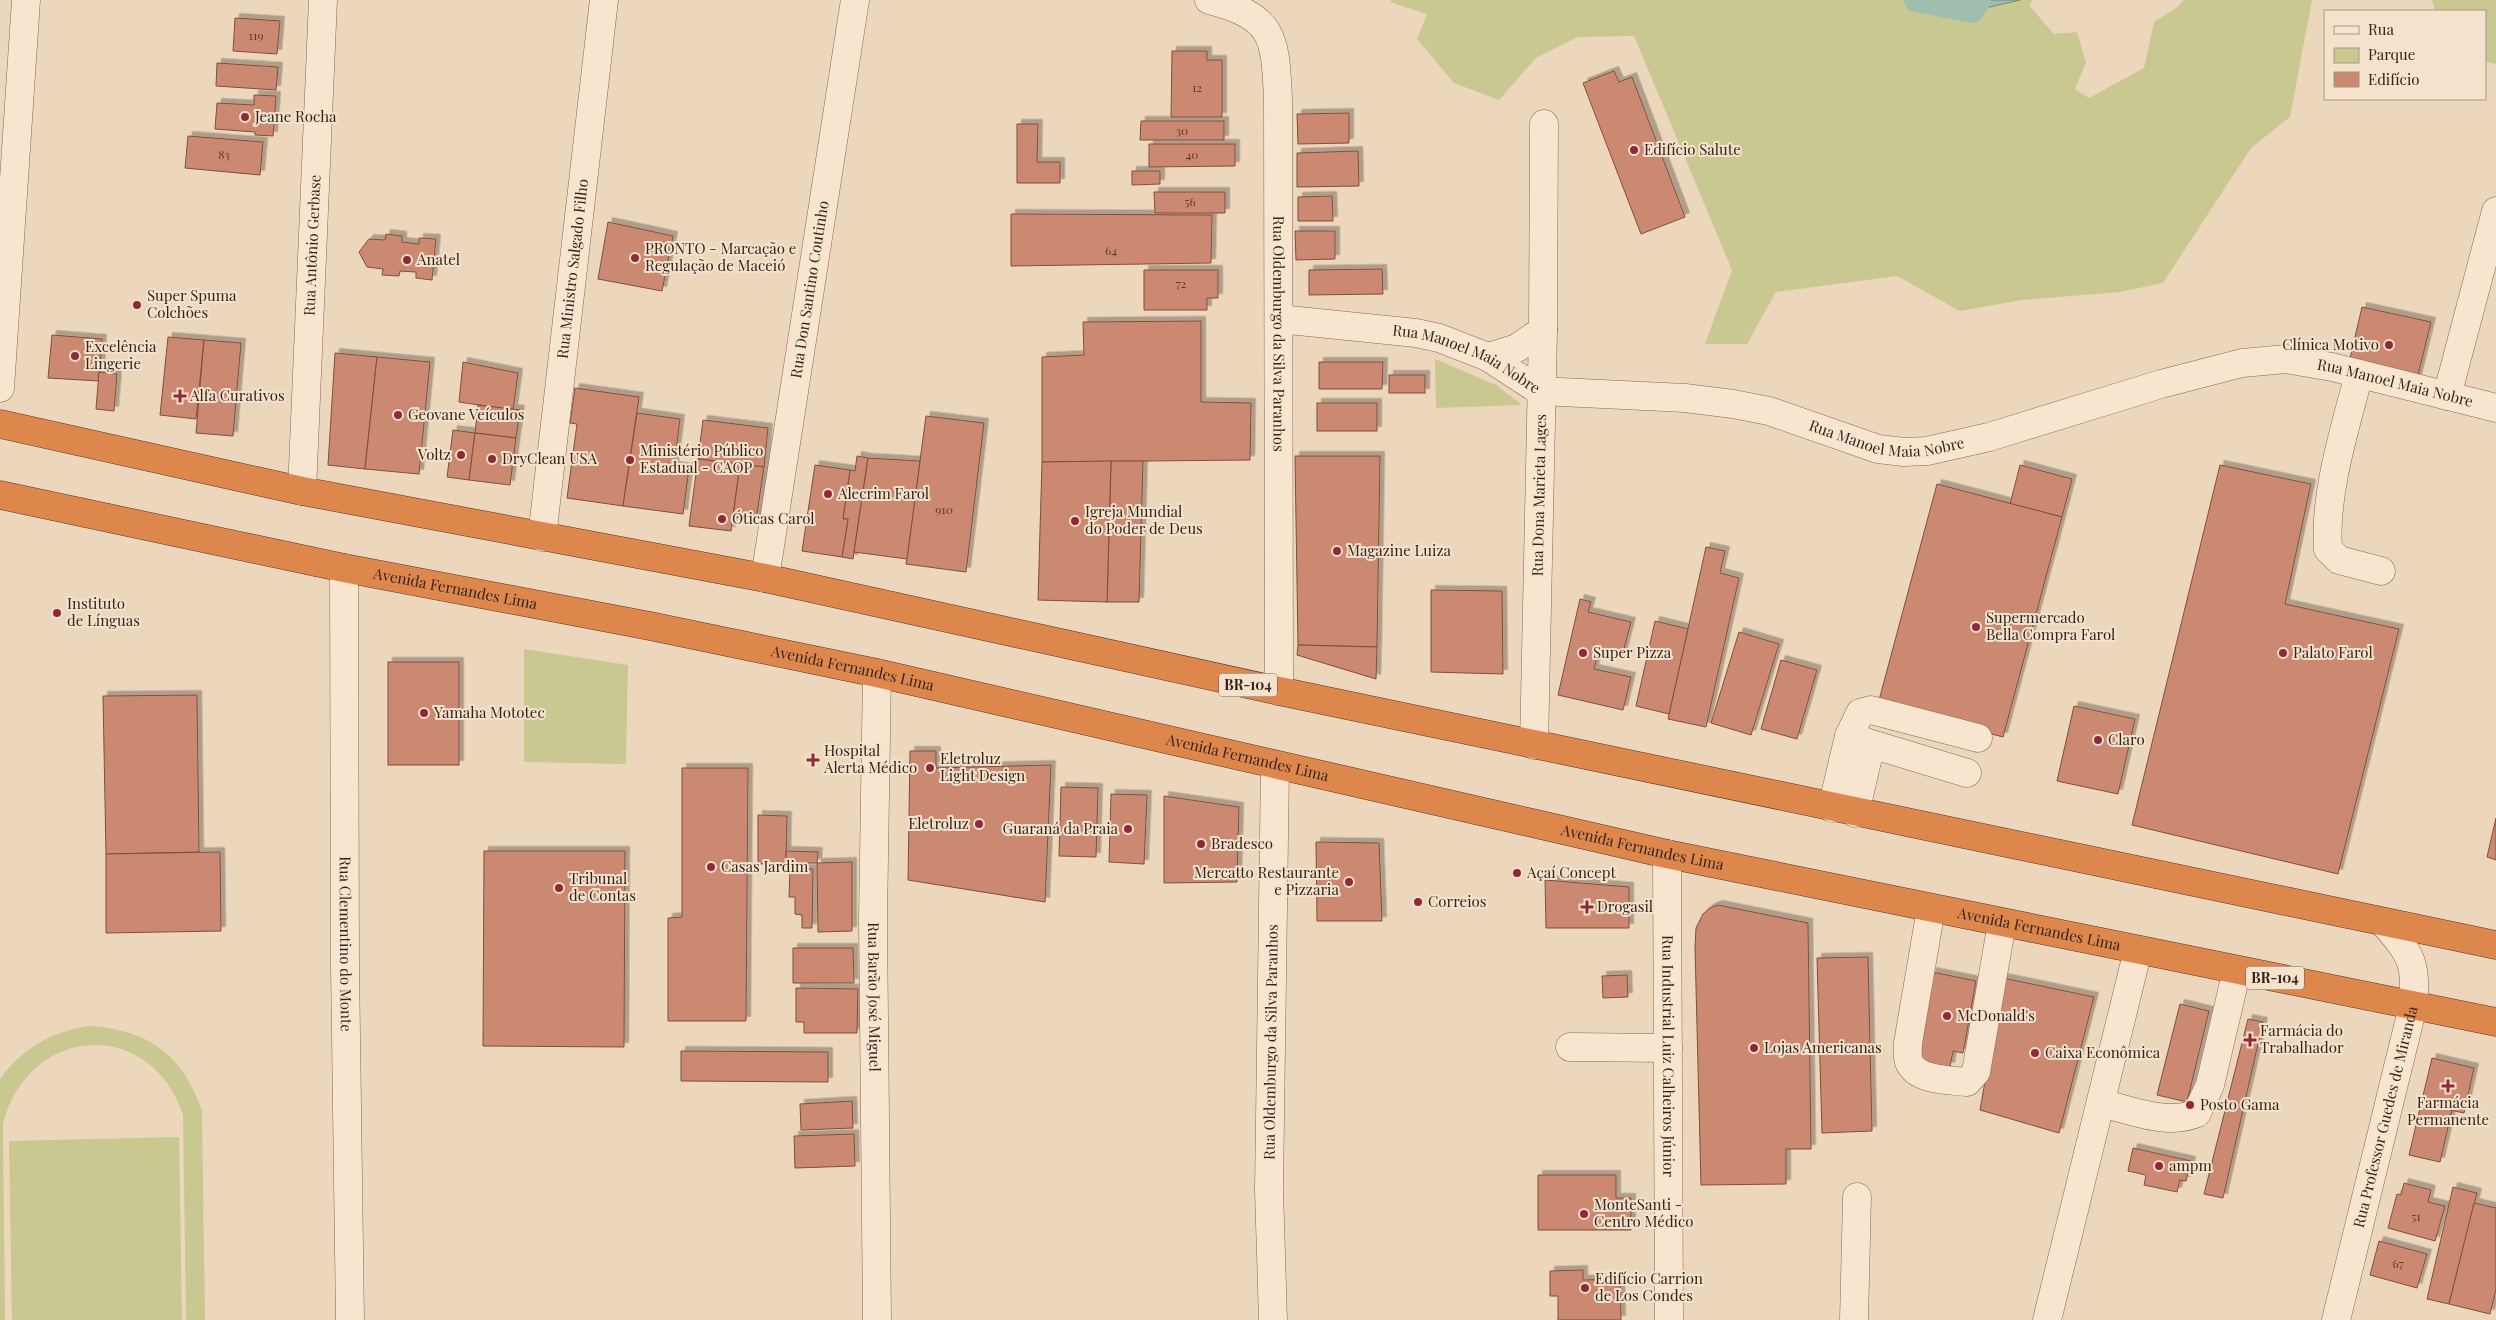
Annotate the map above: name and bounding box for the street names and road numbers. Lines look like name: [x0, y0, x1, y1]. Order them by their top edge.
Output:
street label: Rua Antônio Gerbase: [299, 174, 325, 316]
street label: Rua Ministro Salgado Filho: [552, 178, 592, 360]
street label: Rua Don Santino Coutinho: [785, 199, 833, 380]
street label: Rua Oldemburgo da Silva Paranhos: [1269, 216, 1290, 452]
street label: Rua Manoel Maia Nobre: [1392, 320, 1544, 397]
street label: Rua Manoel Maia Nobre: [2316, 354, 2475, 411]
street label: Rua Dona Marieta Lages: [1527, 414, 1550, 577]
street label: Rua Manoel Maia Nobre: [1807, 415, 1966, 461]
street label: Avenida Fernandes Lima: [371, 563, 540, 614]
street label: Avenida Fernandes Lima: [768, 640, 937, 695]
road number: BR-104: [1219, 674, 1277, 696]
street label: Avenida Fernandes Lima: [1164, 728, 1331, 785]
street label: Avenida Fernandes Lima: [1558, 819, 1726, 874]
street label: Rua Clementino do Monte: [336, 856, 357, 1032]
street label: Avenida Fernandes Lima: [1955, 902, 2123, 955]
street label: Rua Barão José Miguel: [864, 922, 886, 1072]
street label: Rua Oldemburgo da Silva Paranhos: [1258, 924, 1282, 1160]
street label: Rua Industrial Luiz Calheiros Júnior: [1658, 935, 1679, 1177]
road number: BR-104: [2246, 966, 2304, 990]
street label: Rua Professor Guedes de Miranda: [2348, 1003, 2422, 1230]

